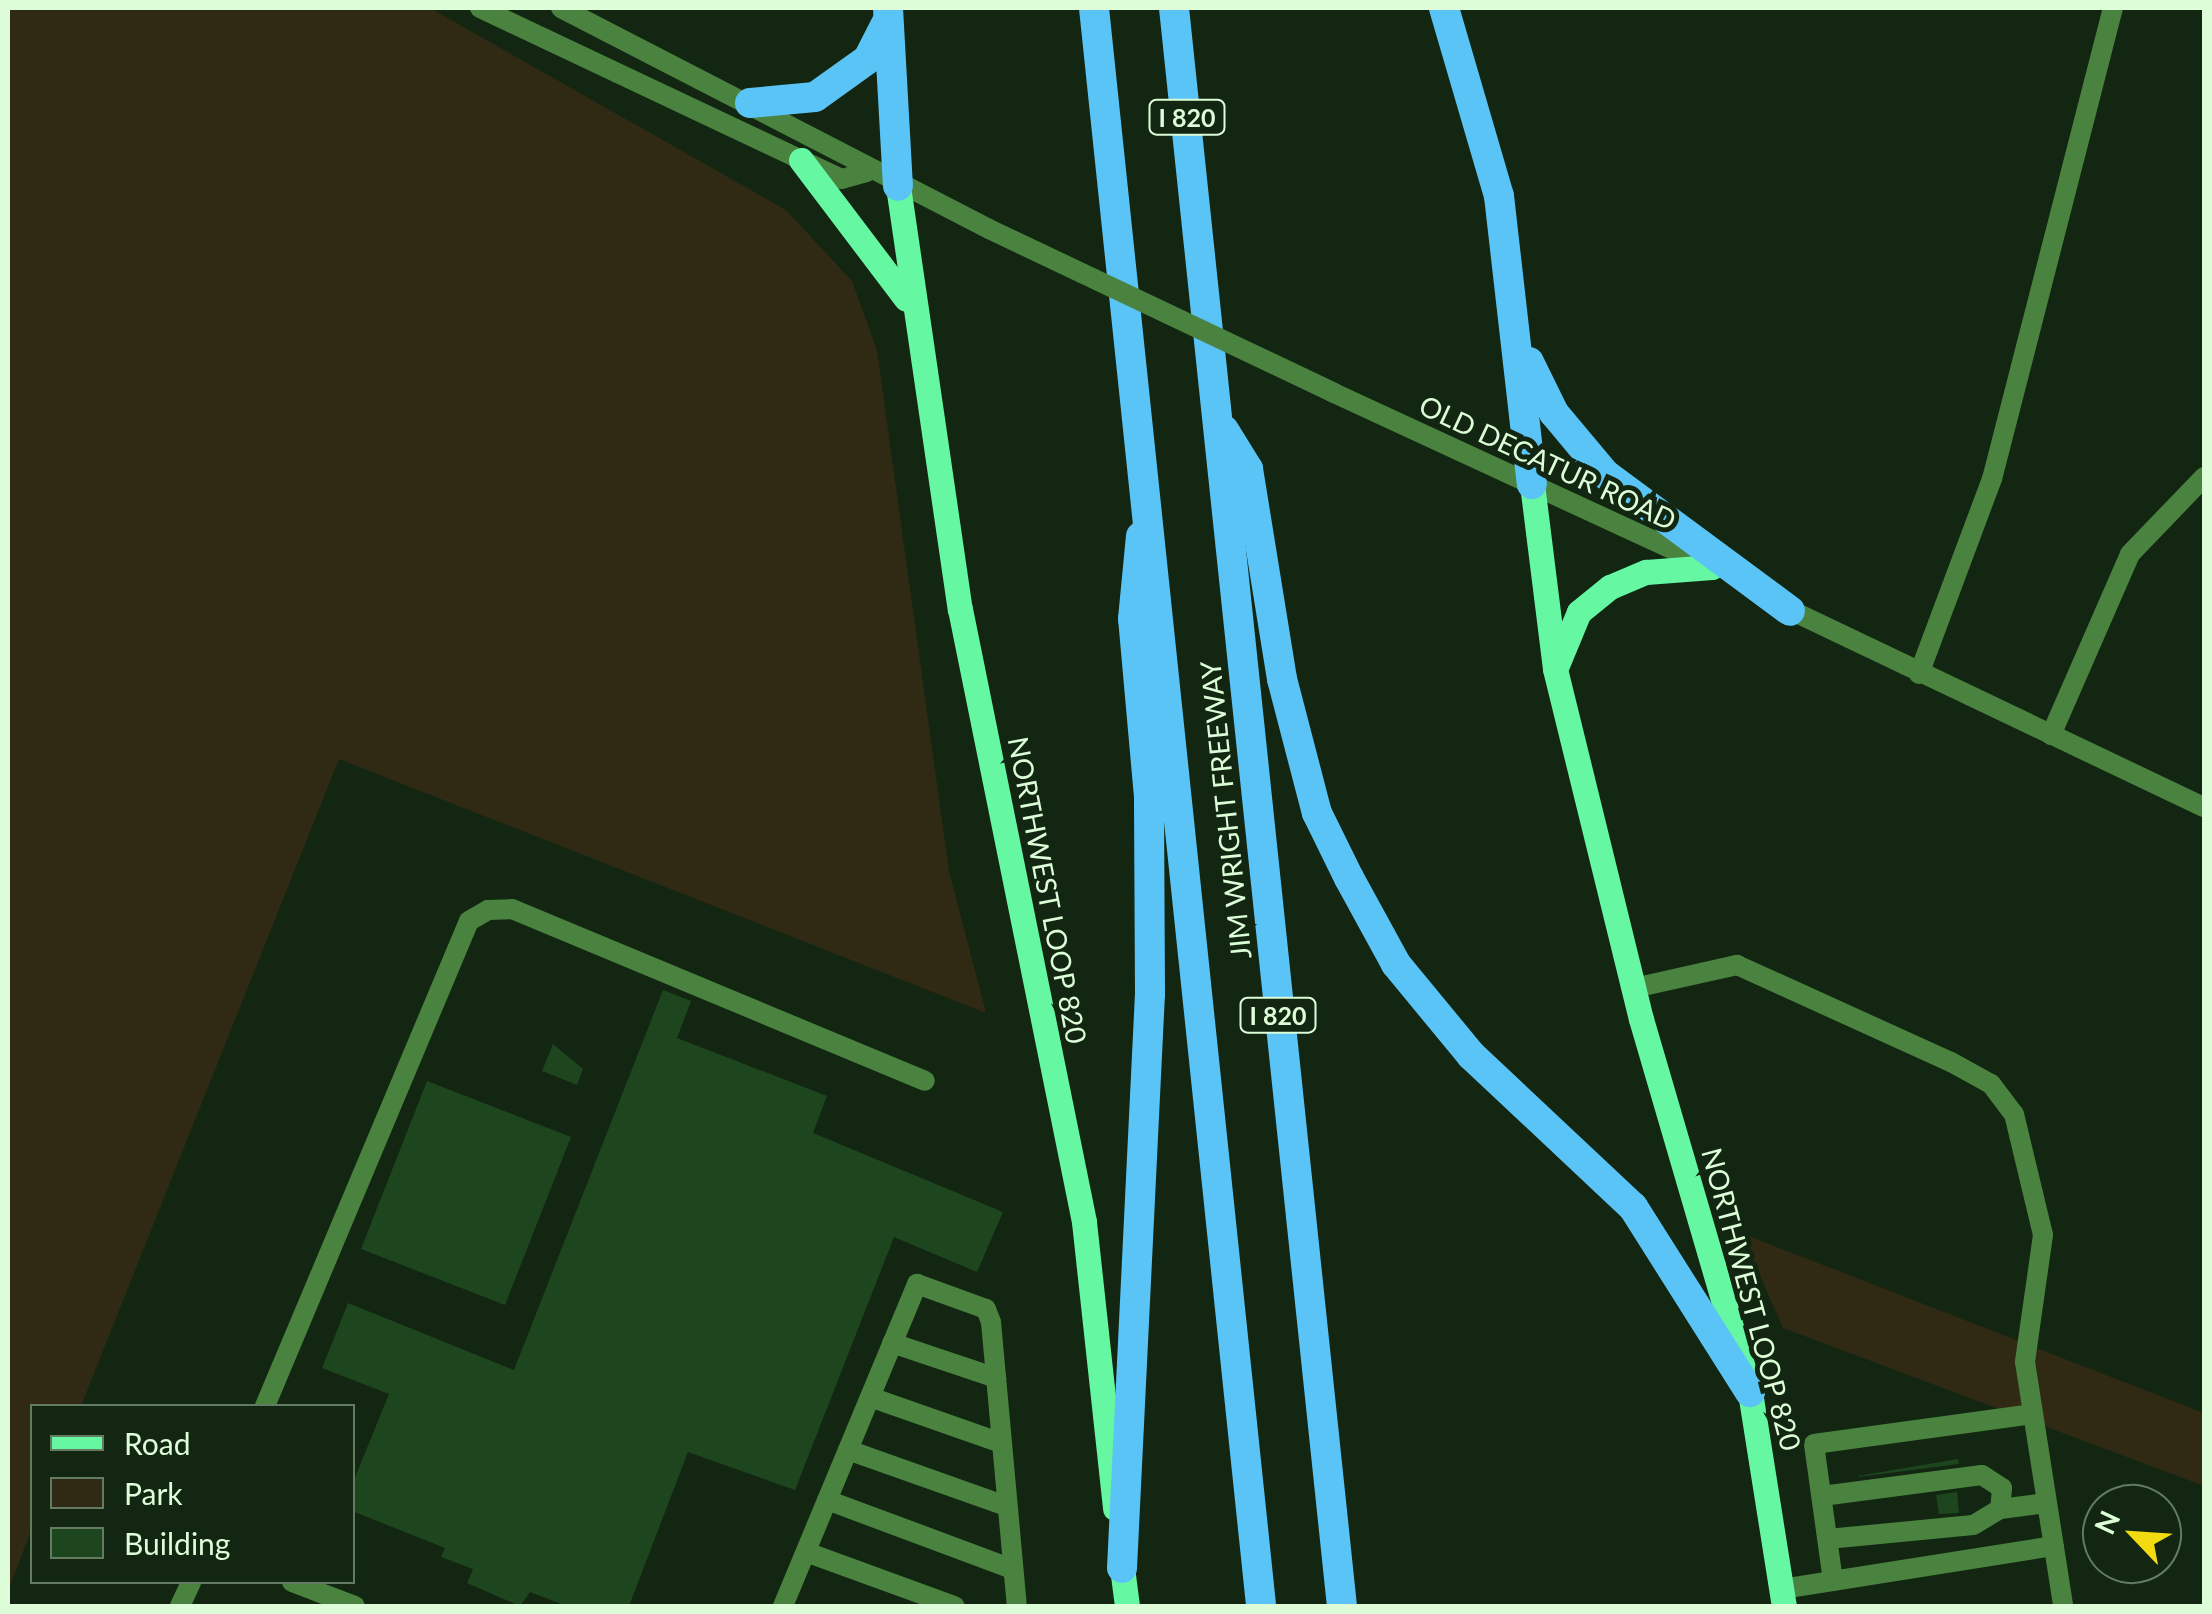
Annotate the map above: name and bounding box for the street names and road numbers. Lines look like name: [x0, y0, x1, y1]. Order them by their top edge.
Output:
road number: I 820: [1147, 97, 1227, 137]
street label: OLD DECATUR ROAD: [1414, 388, 1682, 536]
street label: JIM WRIGHT FREEWAY: [1193, 659, 1257, 961]
street label: NORTHWEST LOOP 820: [1002, 733, 1094, 1047]
road number: I 820: [1238, 995, 1318, 1035]
street label: NORTHWEST LOOP 820: [1695, 1143, 1809, 1455]

